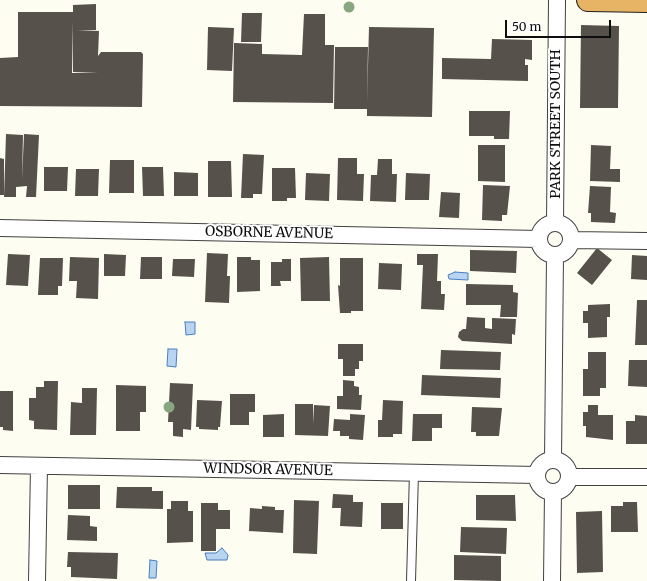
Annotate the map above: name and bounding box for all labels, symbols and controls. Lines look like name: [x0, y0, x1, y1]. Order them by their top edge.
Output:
scale bar: [507, 12, 613, 38]
text: 50 m: [512, 19, 541, 34]
street label: PARK STREET SOUTH: [548, 49, 564, 199]
street label: OSBORNE AVENUE: [205, 223, 333, 243]
street label: WINDSOR AVENUE: [203, 460, 333, 480]

